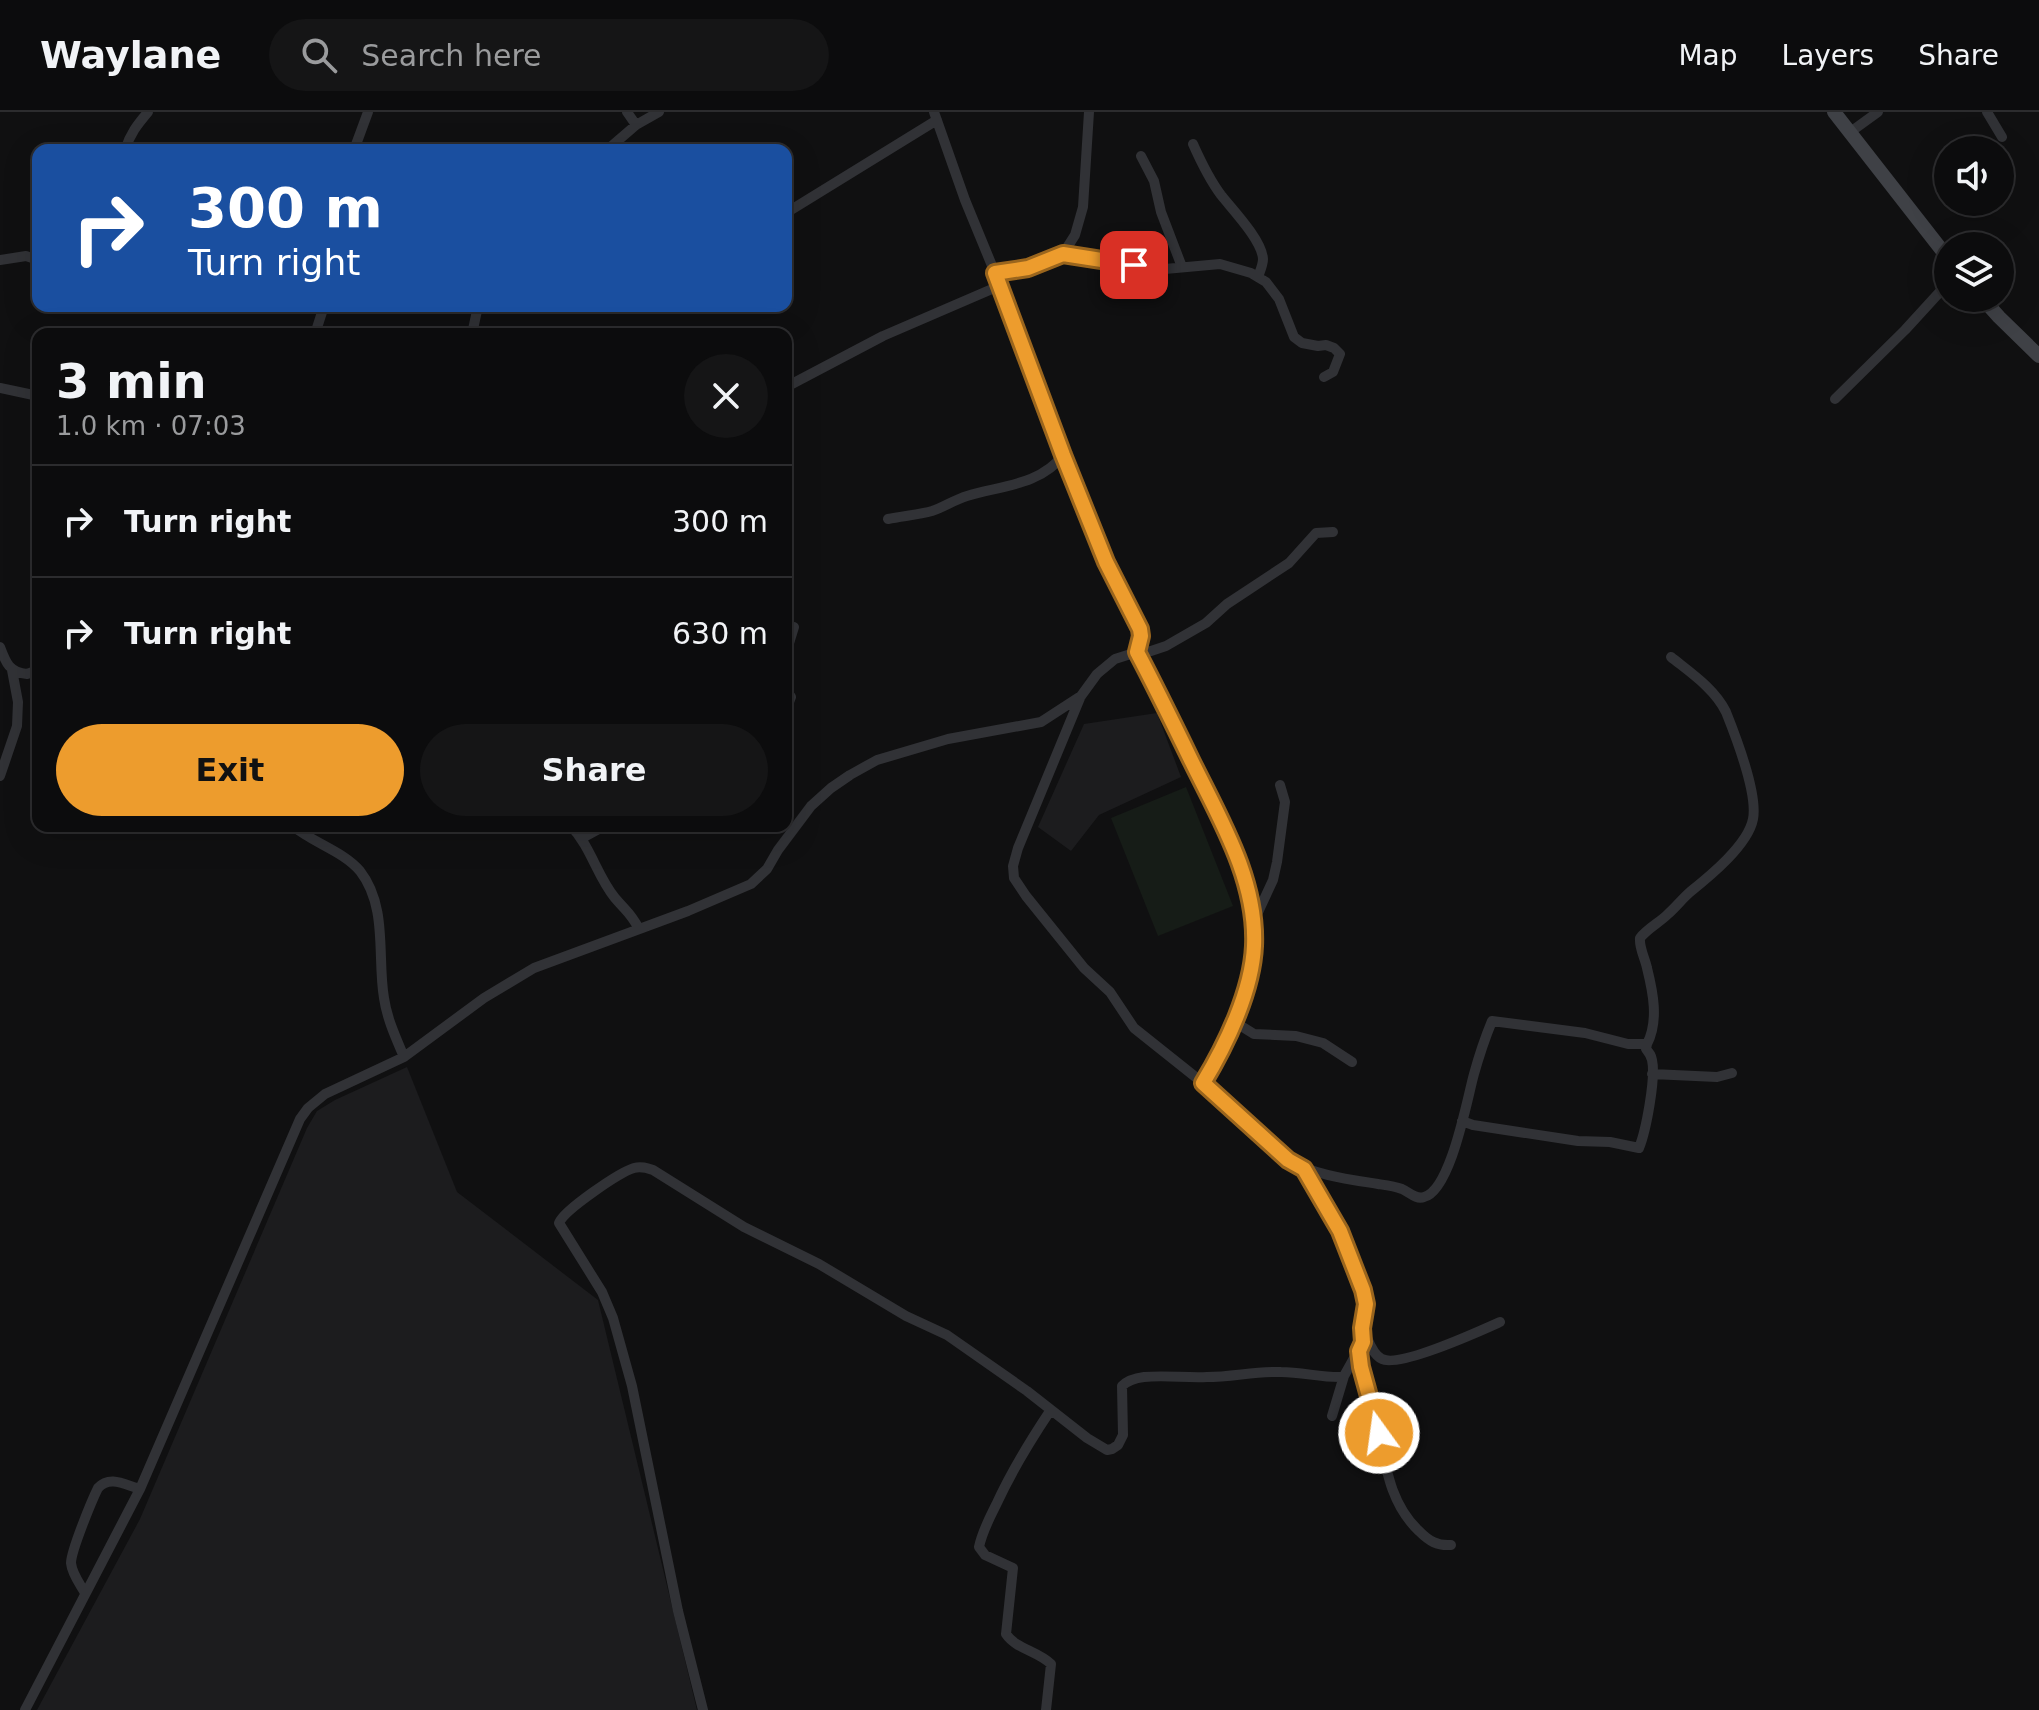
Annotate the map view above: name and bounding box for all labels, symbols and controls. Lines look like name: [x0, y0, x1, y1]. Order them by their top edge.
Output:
search box: [269, 19, 829, 91]
text: Waylane: [40, 33, 221, 77]
icon: search: [297, 33, 341, 77]
text: Search here: [361, 38, 542, 73]
text: Map: [1678, 39, 1738, 72]
text: Layers: [1782, 39, 1874, 72]
text: Share: [1918, 39, 1999, 72]
map controls: [1934, 136, 2014, 312]
button: sound: [1934, 136, 2014, 216]
text: 300 m: [188, 175, 383, 240]
icon: right: [56, 176, 160, 280]
pin: [1100, 231, 1168, 299]
button: layers: [1934, 232, 2014, 312]
text: Turn right: [188, 242, 360, 283]
icon: arrive: [1112, 243, 1156, 287]
text: 3 min: [56, 353, 207, 409]
button: close: [684, 354, 768, 438]
text: 1.0 km · 07:03: [56, 411, 246, 441]
icon: right: [56, 499, 100, 543]
text: Turn right: [124, 504, 291, 539]
text: 300 m: [672, 504, 768, 539]
icon: right: [56, 611, 100, 655]
text: Turn right: [124, 616, 291, 651]
text: 630 m: [672, 616, 768, 651]
button: Exit: [56, 724, 404, 816]
button: Share: [420, 724, 768, 816]
position arrow: [1337, 1391, 1421, 1475]

